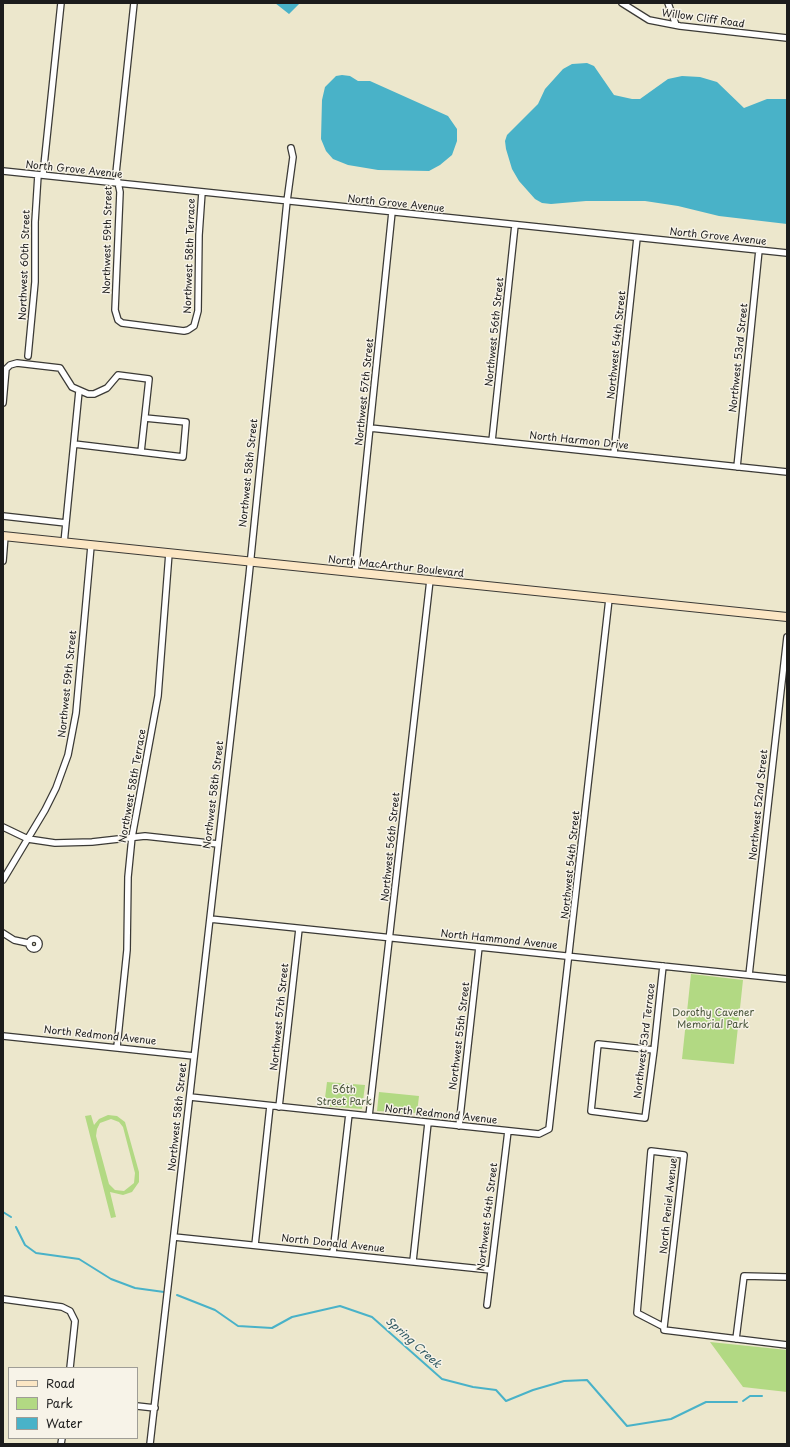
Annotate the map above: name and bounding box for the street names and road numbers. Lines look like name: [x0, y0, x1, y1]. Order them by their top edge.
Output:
street label: Willow Cliff Road: [661, 7, 745, 31]
street label: North Grove Avenue: [25, 159, 123, 181]
street label: Northwest 59th Street: [101, 186, 115, 294]
street label: North Grove Avenue: [347, 193, 445, 215]
street label: Northwest 58th Terrace: [182, 198, 198, 314]
street label: Northwest 60th Street: [17, 210, 33, 320]
street label: North Grove Avenue: [669, 226, 767, 248]
street label: Northwest 56th Street: [483, 277, 507, 387]
street label: Northwest 54th Street: [605, 290, 629, 400]
street label: Northwest 53rd Street: [727, 303, 751, 413]
street label: Northwest 57th Street: [353, 338, 377, 446]
street label: Northwest 58th Street: [237, 418, 261, 528]
street label: North Harmon Drive: [529, 430, 629, 452]
street label: North MacArthur Boulevard: [327, 554, 465, 580]
street label: Northwest 59th Street: [56, 630, 80, 738]
street label: Northwest 58th Terrace: [117, 728, 149, 844]
street label: Northwest 58th Street: [201, 740, 227, 850]
street label: Northwest 52nd Street: [747, 749, 771, 861]
street label: Northwest 56th Street: [379, 792, 403, 902]
street label: Northwest 54th Street: [559, 810, 583, 920]
street label: North Hammond Avenue: [440, 928, 558, 952]
street label: Northwest 57th Street: [268, 963, 292, 1071]
street label: Northwest 55th Street: [447, 981, 473, 1091]
street label: Northwest 53rd Terrace: [632, 983, 658, 1099]
street label: North Redmond Avenue: [43, 1024, 157, 1048]
street label: Northwest 58th Street: [166, 1062, 190, 1172]
street label: North Redmond Avenue: [384, 1103, 498, 1127]
street label: North Peniel Avenue: [658, 1157, 680, 1255]
street label: Northwest 54th Street: [475, 1162, 501, 1272]
street label: North Donald Avenue: [281, 1233, 385, 1255]

